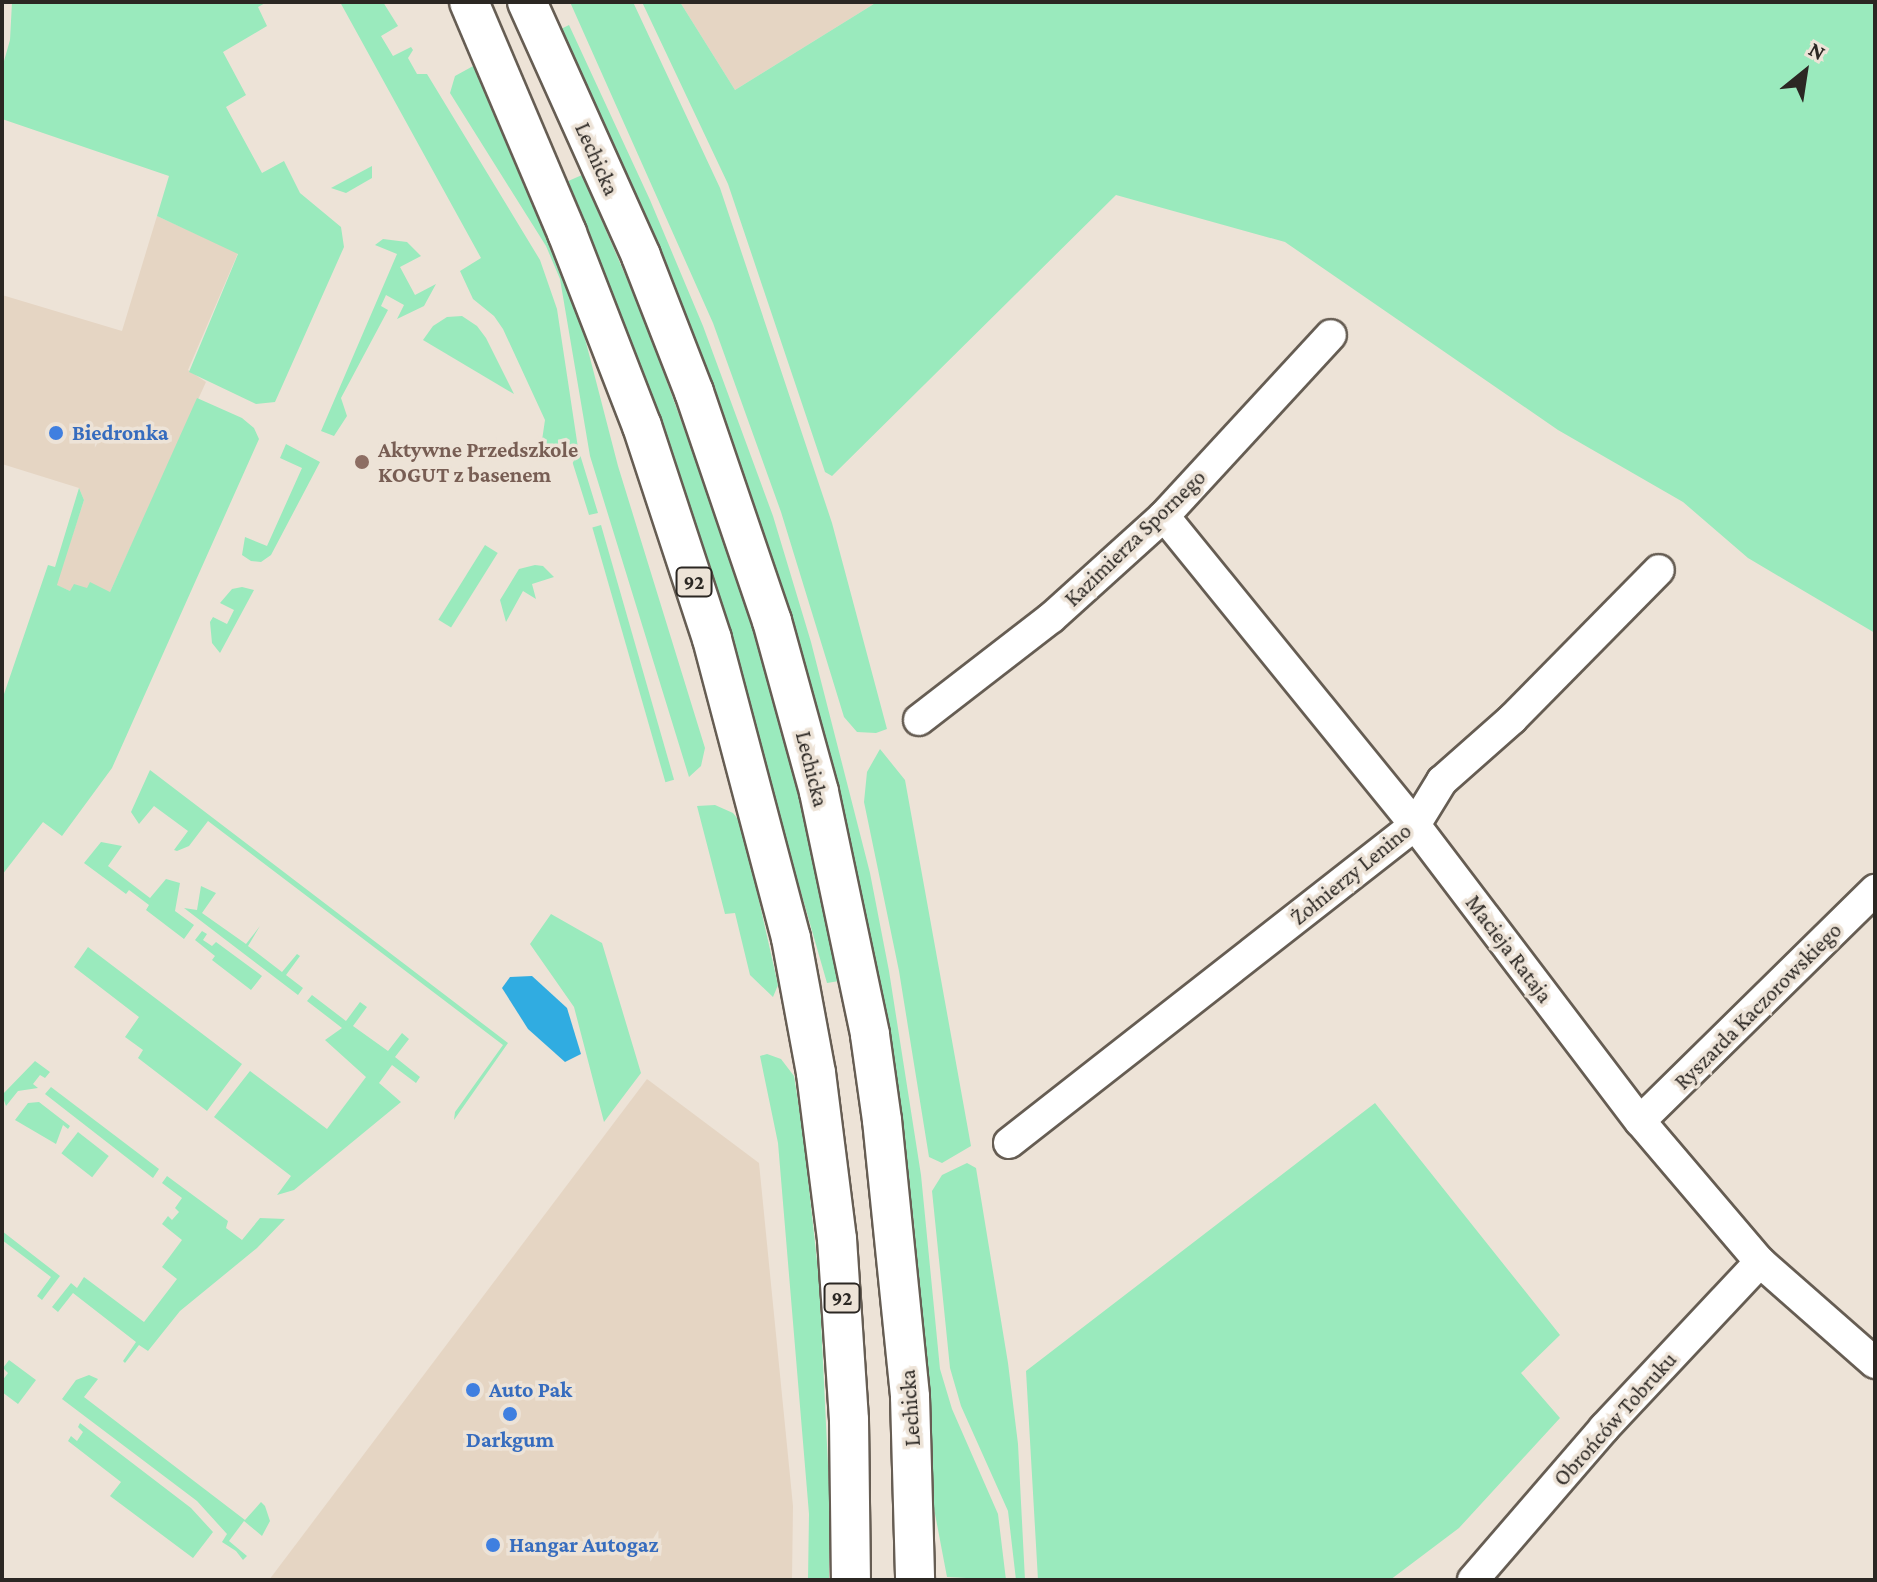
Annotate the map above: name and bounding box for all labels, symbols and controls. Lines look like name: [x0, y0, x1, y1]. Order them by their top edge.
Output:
north arrow: [1765, 32, 1845, 112]
text: N: [1805, 36, 1830, 65]
street label: Lechicka: [569, 119, 625, 199]
place label: Biedronka: [72, 420, 168, 446]
marker: Biedronka: [47, 424, 65, 442]
place label: Aktywne Przedszkole KOGUT z basenem: [378, 436, 578, 488]
marker: Aktywne Przedszkole KOGUT z basenem: [353, 453, 371, 471]
street label: Kazimierza Spornego: [1059, 464, 1211, 612]
road number: 92: [674, 566, 714, 598]
street label: Lechicka: [790, 729, 834, 809]
street label: Żołnierzy Lenino: [1285, 817, 1417, 931]
street label: Macieja Rataja: [1460, 890, 1558, 1008]
street label: Ryszarda Kaczorowskiego: [1669, 917, 1847, 1095]
road number: 92: [822, 1282, 862, 1314]
street label: Obrońców Tobruku: [1548, 1347, 1682, 1491]
street label: Lechicka: [894, 1369, 926, 1447]
place label: Auto Pak: [489, 1377, 572, 1403]
marker: Auto Pak: [464, 1381, 482, 1399]
marker: Darkgum: [501, 1405, 519, 1423]
place label: Darkgum: [466, 1427, 554, 1453]
place label: Hangar Autogaz: [509, 1532, 659, 1558]
marker: Hangar Autogaz: [484, 1536, 502, 1554]

